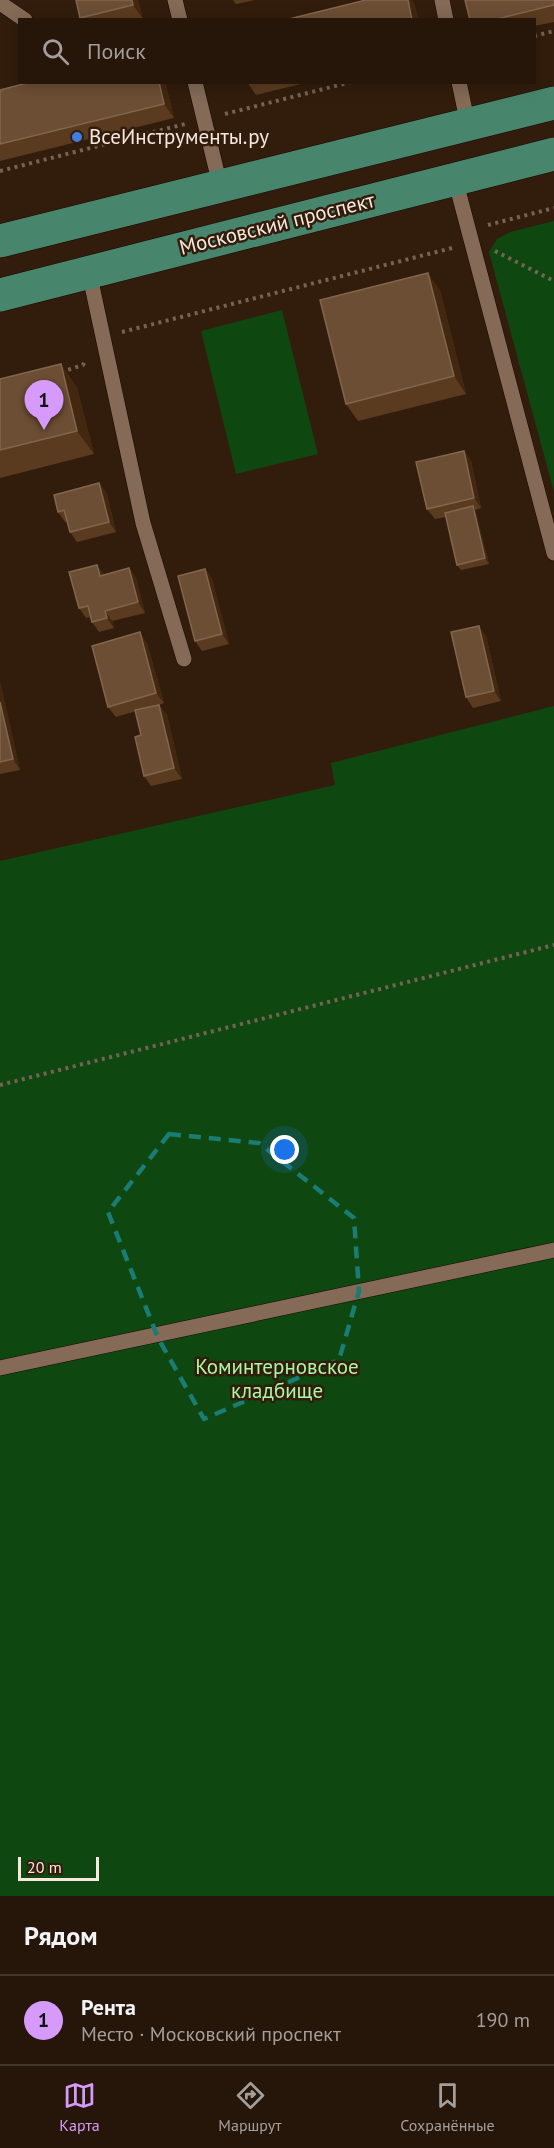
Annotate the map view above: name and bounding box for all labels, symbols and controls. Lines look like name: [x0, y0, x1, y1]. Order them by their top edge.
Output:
search box: [18, 18, 536, 84]
icon: search: [39, 35, 72, 68]
text: Поиск: [87, 37, 146, 65]
place label: ВсеИнструменты.ру: [89, 123, 269, 150]
marker: ВсеИнструменты.ру: [70, 130, 84, 144]
street label: Московский проспект: [176, 186, 378, 261]
pin: 1: [24, 380, 63, 430]
your location: [270, 1135, 299, 1164]
park label: Коминтерновское кладбище: [195, 1353, 359, 1404]
scale bar: [18, 1854, 99, 1882]
text: 20 m: [27, 1857, 62, 1877]
text: Рядом: [24, 1919, 98, 1952]
text: Рента: [81, 1993, 136, 2021]
text: 1: [38, 2007, 49, 2033]
text: 190 m: [476, 2007, 530, 2033]
text: Место · Московский проспект: [81, 2021, 341, 2047]
tab: Карта: [59, 2079, 100, 2135]
tab: Маршрут: [218, 2079, 282, 2135]
tab: Сохранённые: [400, 2079, 495, 2135]

